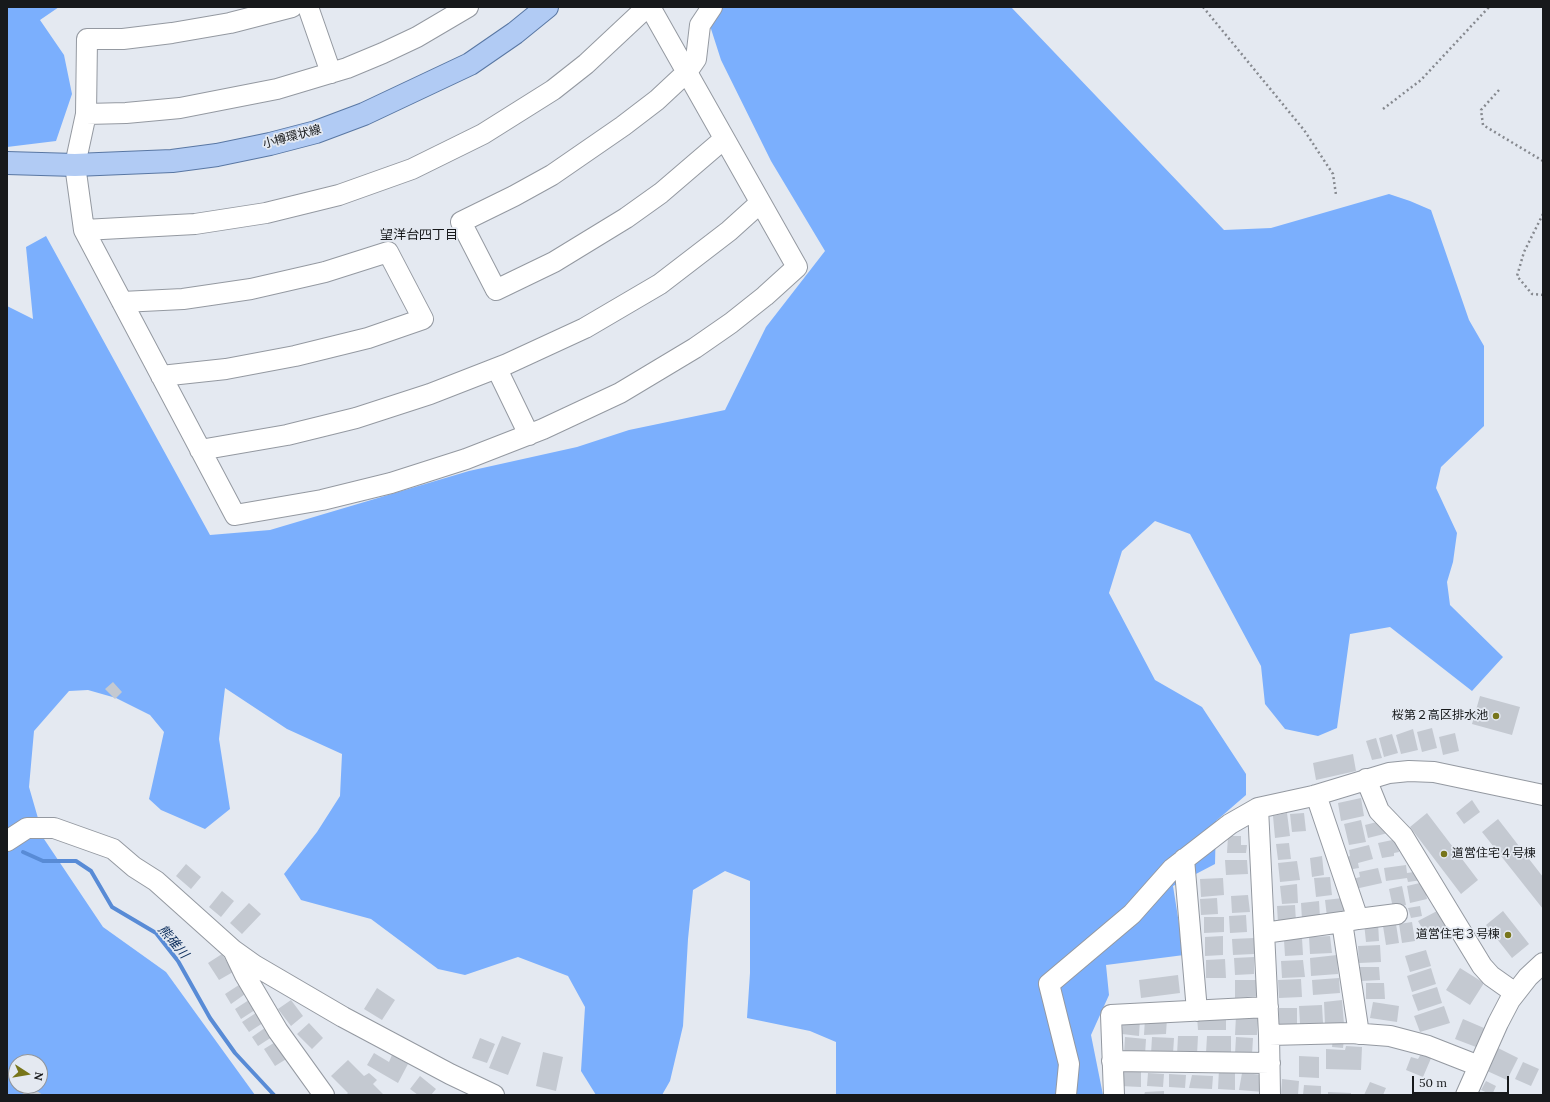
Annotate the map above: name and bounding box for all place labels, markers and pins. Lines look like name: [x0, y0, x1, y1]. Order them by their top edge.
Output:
place label: 桜第２高区排水池: [1392, 709, 1488, 723]
marker: 桜第２高区排水池: [1491, 711, 1501, 721]
place label: 道営住宅４号棟: [1452, 847, 1536, 861]
marker: 道営住宅４号棟: [1439, 849, 1449, 859]
place label: 道営住宅３号棟: [1416, 928, 1500, 942]
marker: 道営住宅３号棟: [1503, 930, 1513, 940]

